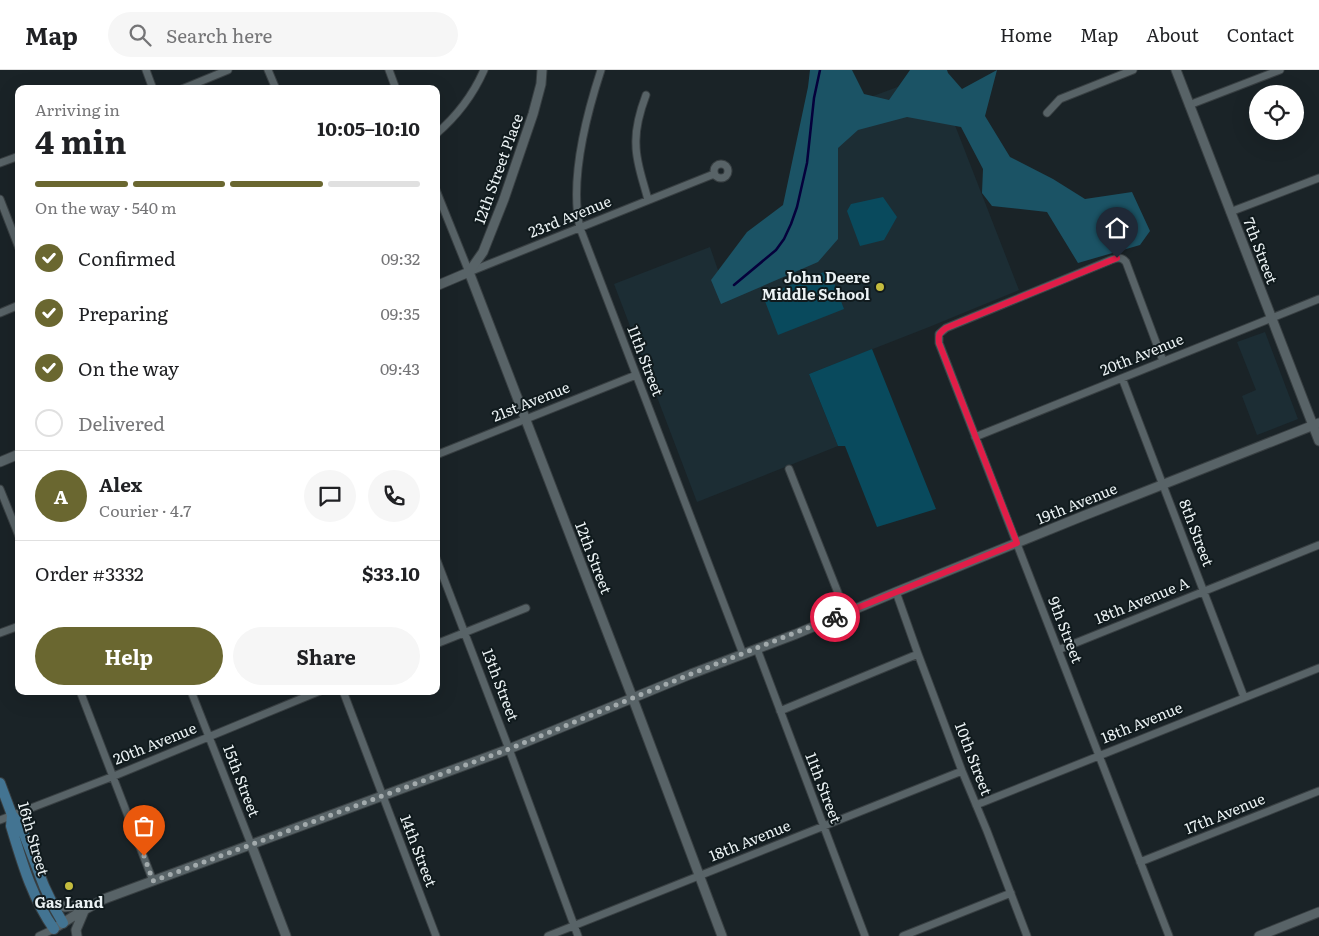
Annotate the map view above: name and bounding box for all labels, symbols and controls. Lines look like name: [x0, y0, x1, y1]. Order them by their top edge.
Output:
search box: [108, 12, 458, 57]
text: Map: [25, 17, 78, 52]
icon: search: [126, 21, 154, 49]
text: Search here: [166, 21, 272, 49]
text: Home: [1000, 21, 1052, 48]
text: Map: [1080, 21, 1118, 48]
text: About: [1146, 21, 1199, 48]
text: Contact: [1227, 21, 1294, 48]
map controls: [1249, 85, 1304, 140]
button: locate: [1249, 85, 1304, 140]
text: Arriving in: [35, 97, 120, 121]
street label: 12th Street Place: [467, 110, 528, 227]
text: 10:05–10:10: [317, 114, 420, 142]
text: 4 min: [35, 116, 127, 164]
street label: 23rd Avenue: [525, 188, 615, 243]
text: On the way · 540 m: [35, 195, 177, 219]
pin: [1096, 207, 1138, 258]
icon: home: [1103, 214, 1131, 242]
street label: 7th Street: [1238, 214, 1285, 287]
icon: check: [35, 244, 63, 272]
text: Confirmed: [78, 244, 176, 272]
text: 09:32: [381, 246, 420, 270]
place label: John Deere Middle School: [762, 265, 871, 305]
marker: John Deere Middle School: [874, 281, 886, 293]
icon: check: [35, 299, 63, 327]
text: Preparing: [78, 299, 168, 327]
text: 09:35: [380, 301, 420, 325]
street label: 11th Street: [622, 322, 670, 399]
street label: 20th Avenue: [1096, 326, 1187, 381]
icon: check: [35, 354, 63, 382]
text: On the way: [78, 354, 179, 382]
text: 09:43: [380, 356, 420, 380]
street label: 21st Avenue: [488, 374, 573, 427]
text: Delivered: [78, 409, 165, 437]
text: Alex: [99, 470, 142, 498]
button: chat: [304, 470, 356, 522]
button: phone: [368, 470, 420, 522]
street label: 19th Avenue: [1032, 476, 1121, 529]
text: A: [54, 482, 68, 510]
street label: 8th Street: [1174, 496, 1221, 569]
text: Courier · 4.7: [99, 498, 191, 522]
street label: 12th Street: [570, 518, 619, 597]
text: Order #3332: [35, 559, 144, 587]
text: $33.10: [362, 559, 420, 587]
street label: 18th Avenue A: [1091, 570, 1192, 629]
courier: [810, 592, 860, 642]
street label: 9th Street: [1043, 593, 1090, 666]
icon: bike: [821, 603, 849, 631]
button: Help: [35, 627, 223, 685]
button: Share: [233, 627, 420, 685]
street label: 13th Street: [477, 645, 526, 724]
street label: 18th Avenue: [1097, 695, 1186, 748]
street label: 20th Avenue: [109, 715, 200, 770]
street label: 10th Street: [950, 719, 999, 798]
street label: 15th Street: [218, 741, 267, 820]
street label: 11th Street: [800, 749, 848, 826]
street label: 17th Avenue: [1181, 786, 1268, 839]
street label: 16th Street: [13, 799, 56, 878]
pin: [123, 805, 165, 856]
street label: 14th Street: [395, 811, 444, 890]
icon: bag: [130, 812, 158, 840]
street label: 18th Avenue: [705, 813, 794, 866]
marker: Gas Land: [63, 880, 75, 892]
place label: Gas Land: [34, 890, 104, 913]

